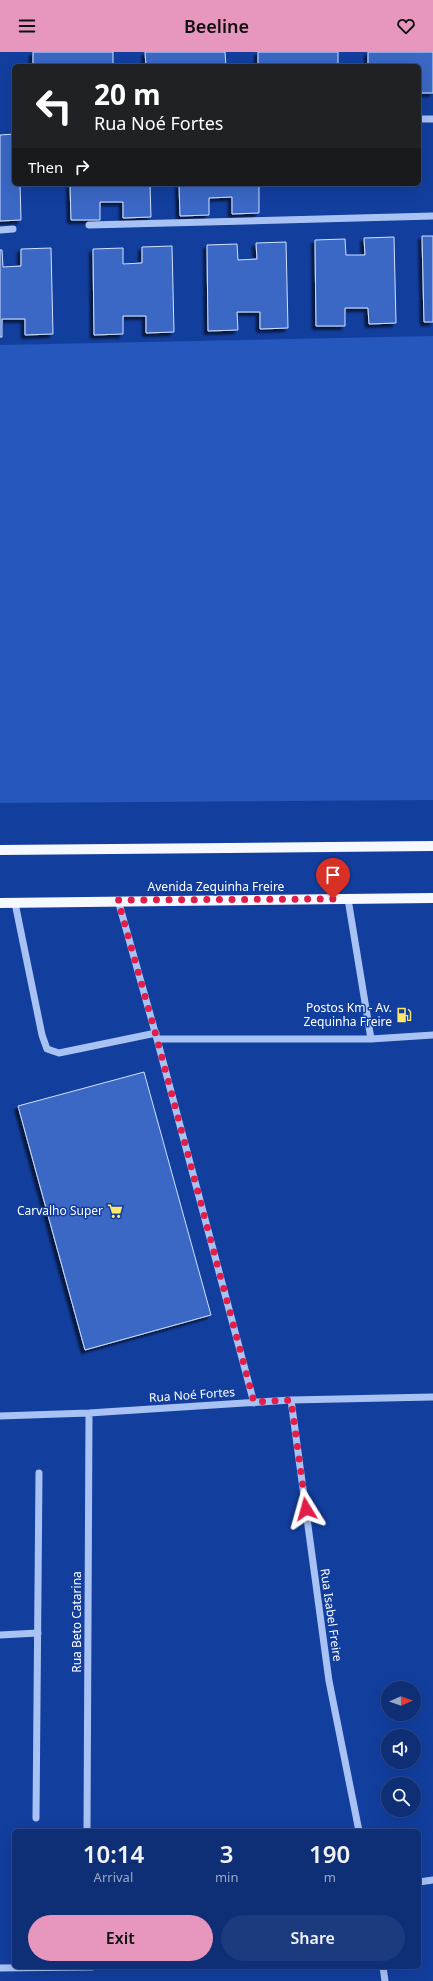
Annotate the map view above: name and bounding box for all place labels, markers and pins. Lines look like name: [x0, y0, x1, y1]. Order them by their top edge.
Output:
pin: [316, 858, 350, 899]
place label: Postos Km - Av. Zequinha Freire: [303, 999, 392, 1030]
fuel station icon: Postos Km - Av. Zequinha Freire: [395, 1006, 413, 1024]
place label: Carvalho Super: [17, 1202, 103, 1219]
supermarket icon: Carvalho Super: [106, 1202, 124, 1220]

